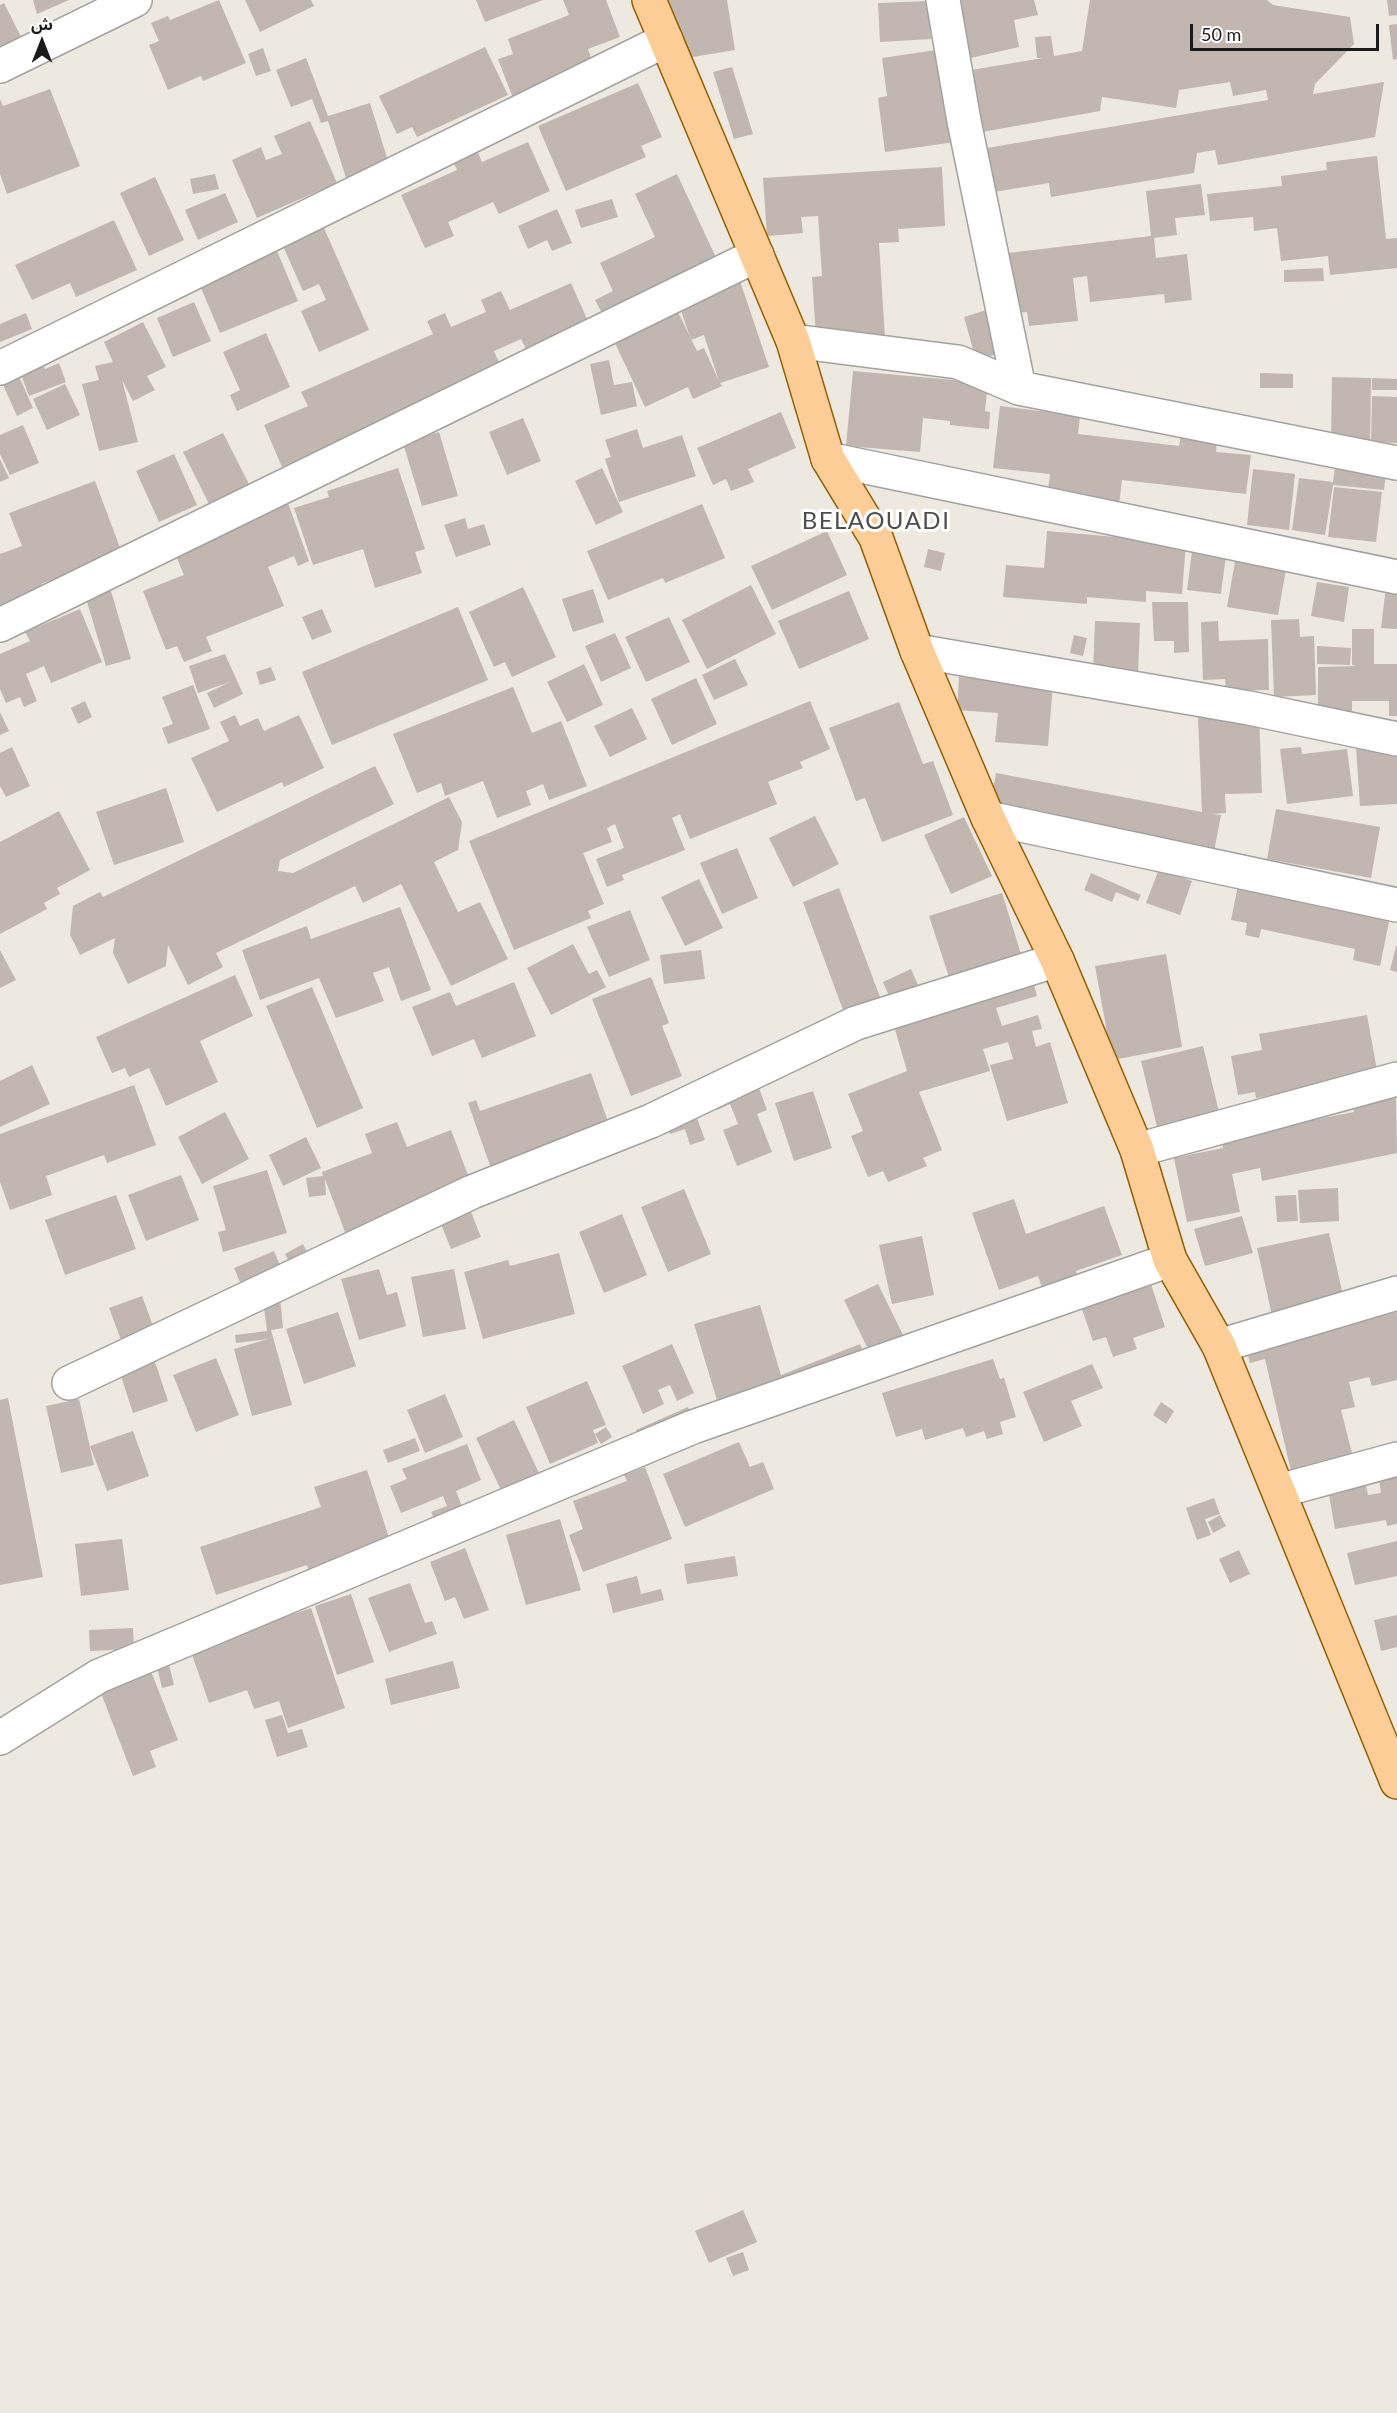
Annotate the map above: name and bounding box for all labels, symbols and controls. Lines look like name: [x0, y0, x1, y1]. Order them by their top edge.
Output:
north arrow: [12, 12, 72, 72]
scale bar: [1193, 12, 1382, 50]
text: ش: [31, 14, 53, 33]
text: 50 m: [1201, 23, 1241, 45]
district label: BELAOUADI: [802, 507, 950, 535]

